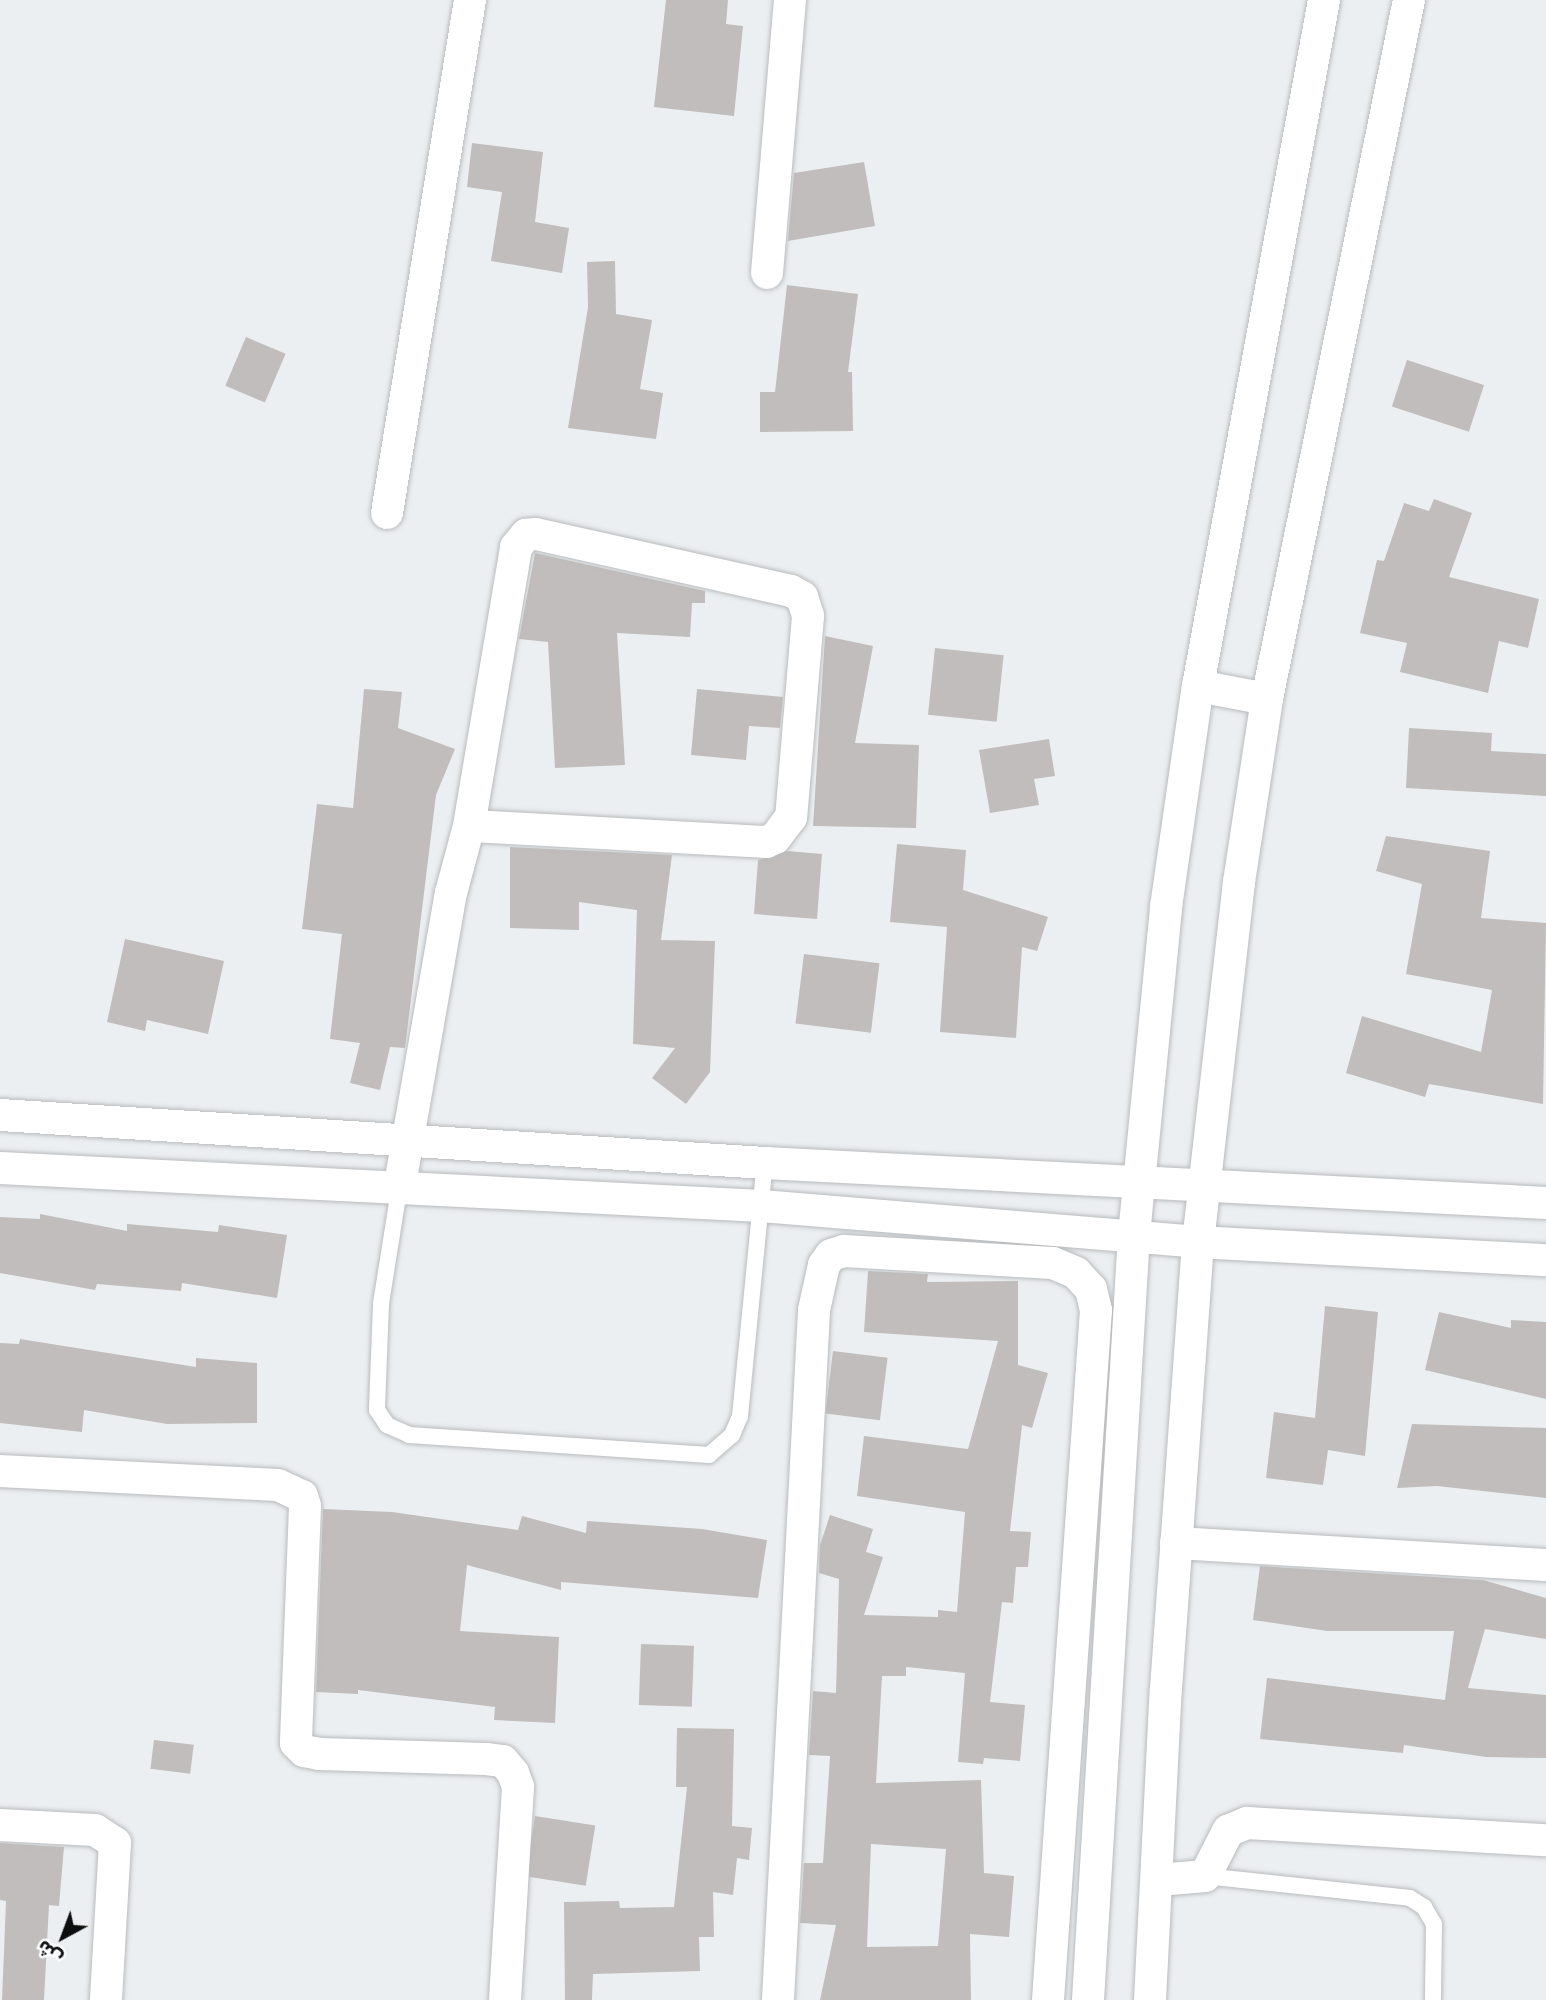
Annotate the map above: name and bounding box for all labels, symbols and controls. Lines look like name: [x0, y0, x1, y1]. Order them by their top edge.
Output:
north arrow: [28, 1902, 98, 1972]
text: ش: [32, 1935, 67, 1970]

